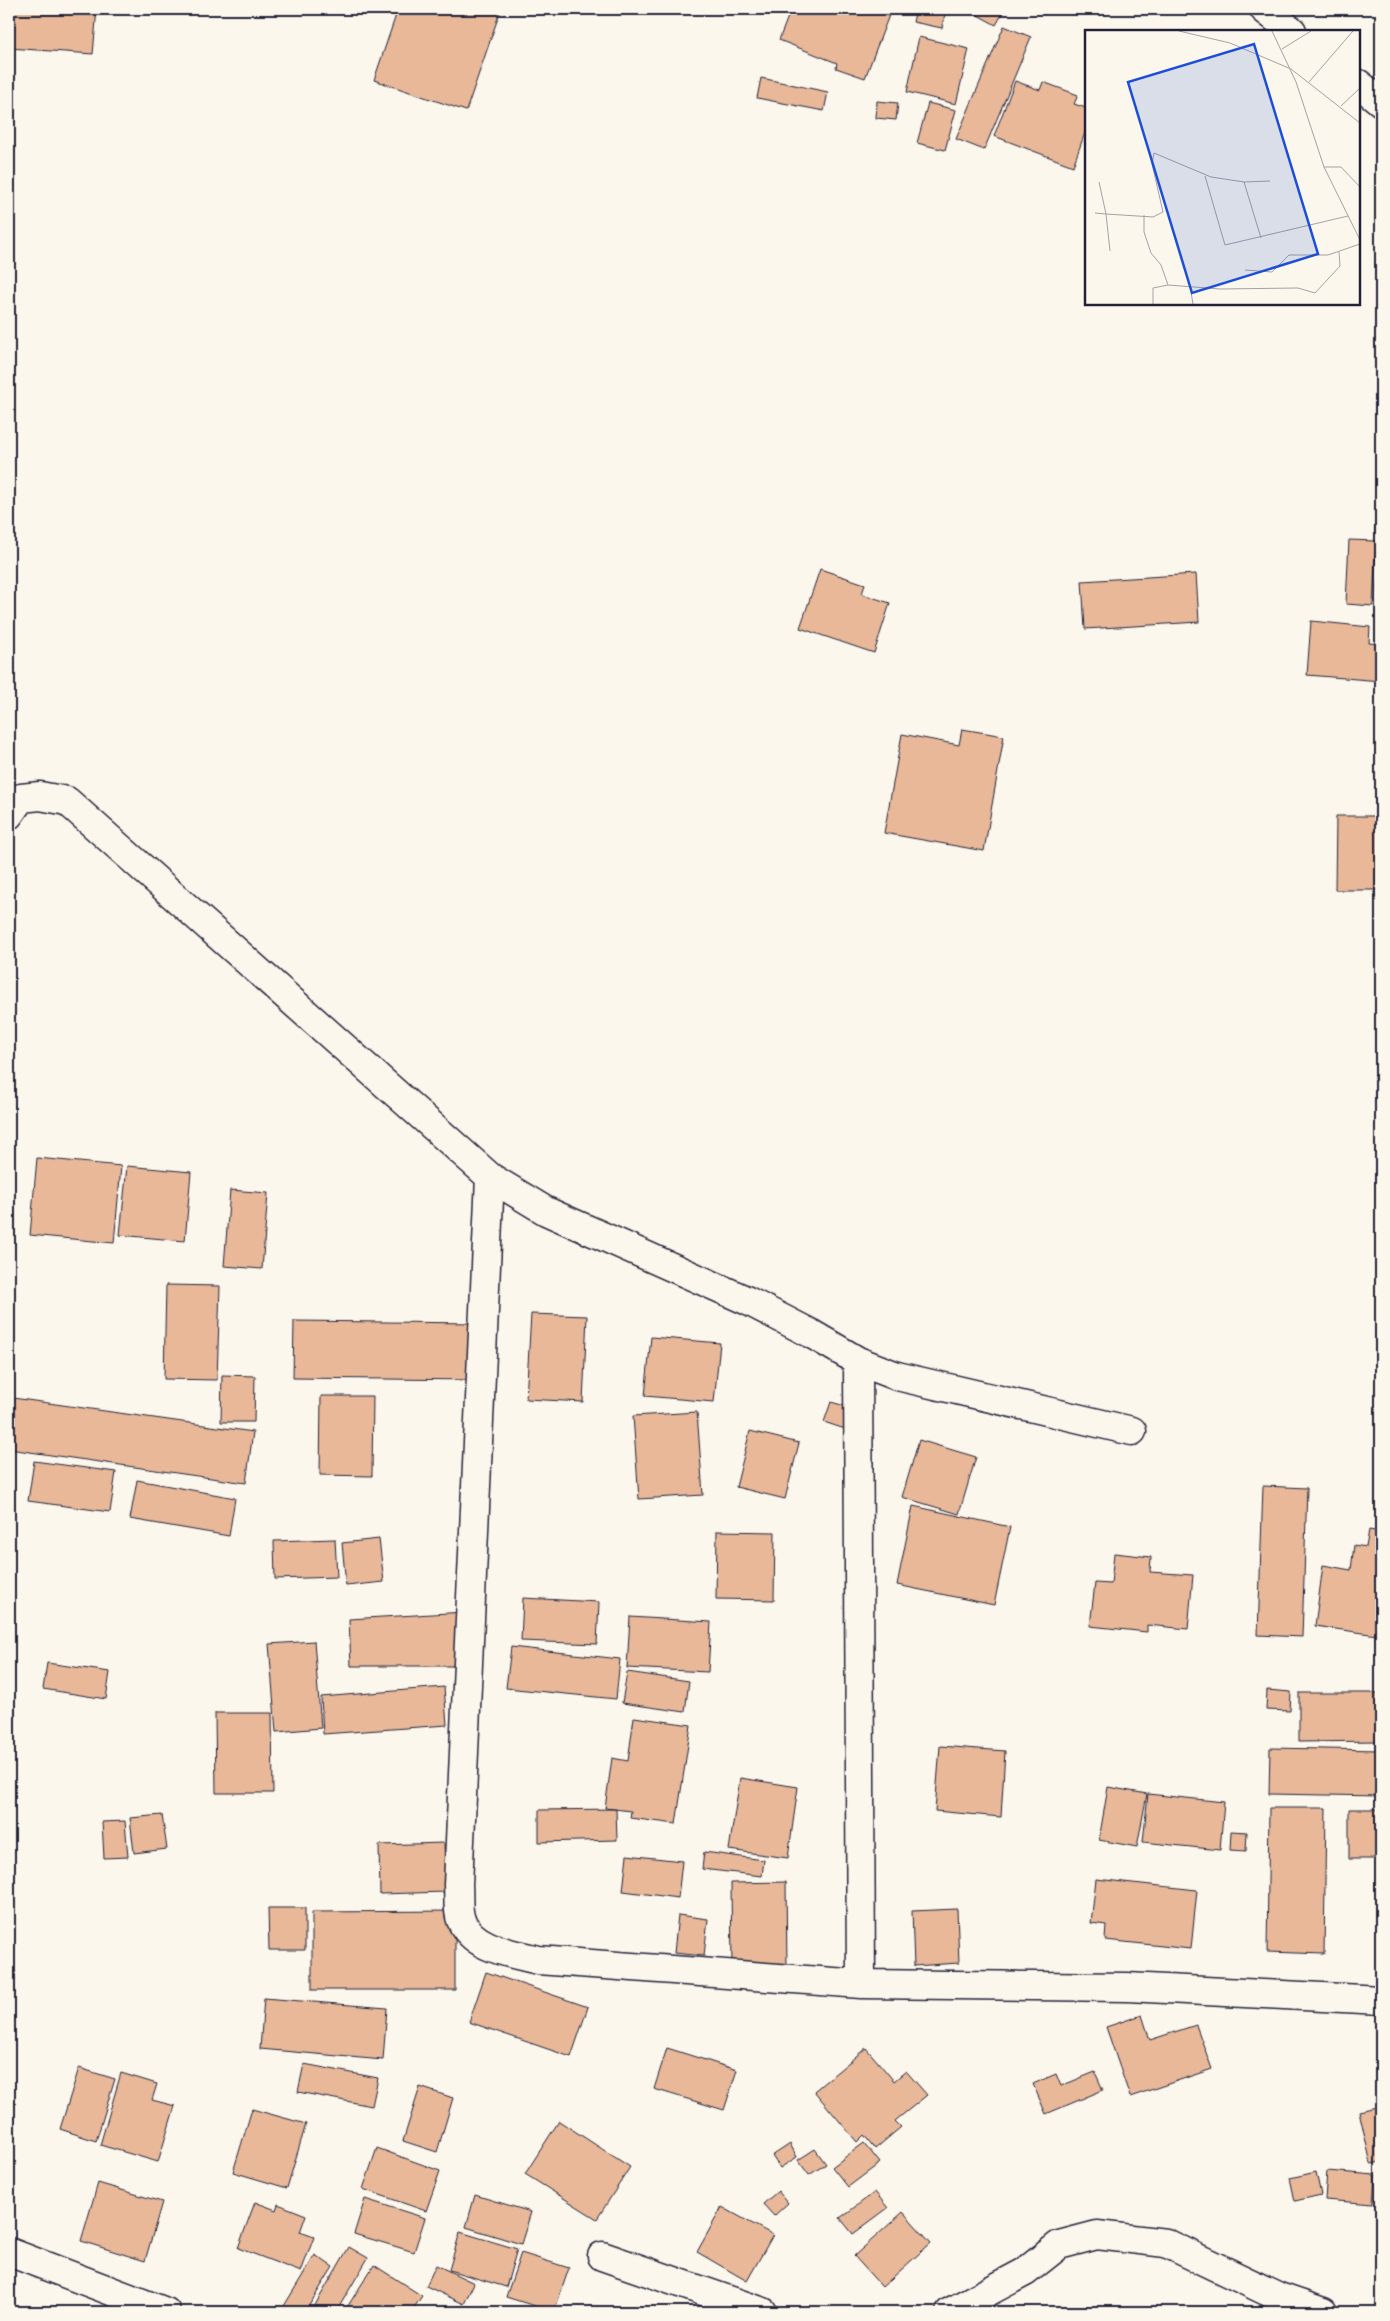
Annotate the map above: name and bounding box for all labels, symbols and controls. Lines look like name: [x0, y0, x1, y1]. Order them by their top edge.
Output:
inset map: [1085, 30, 1360, 305]

